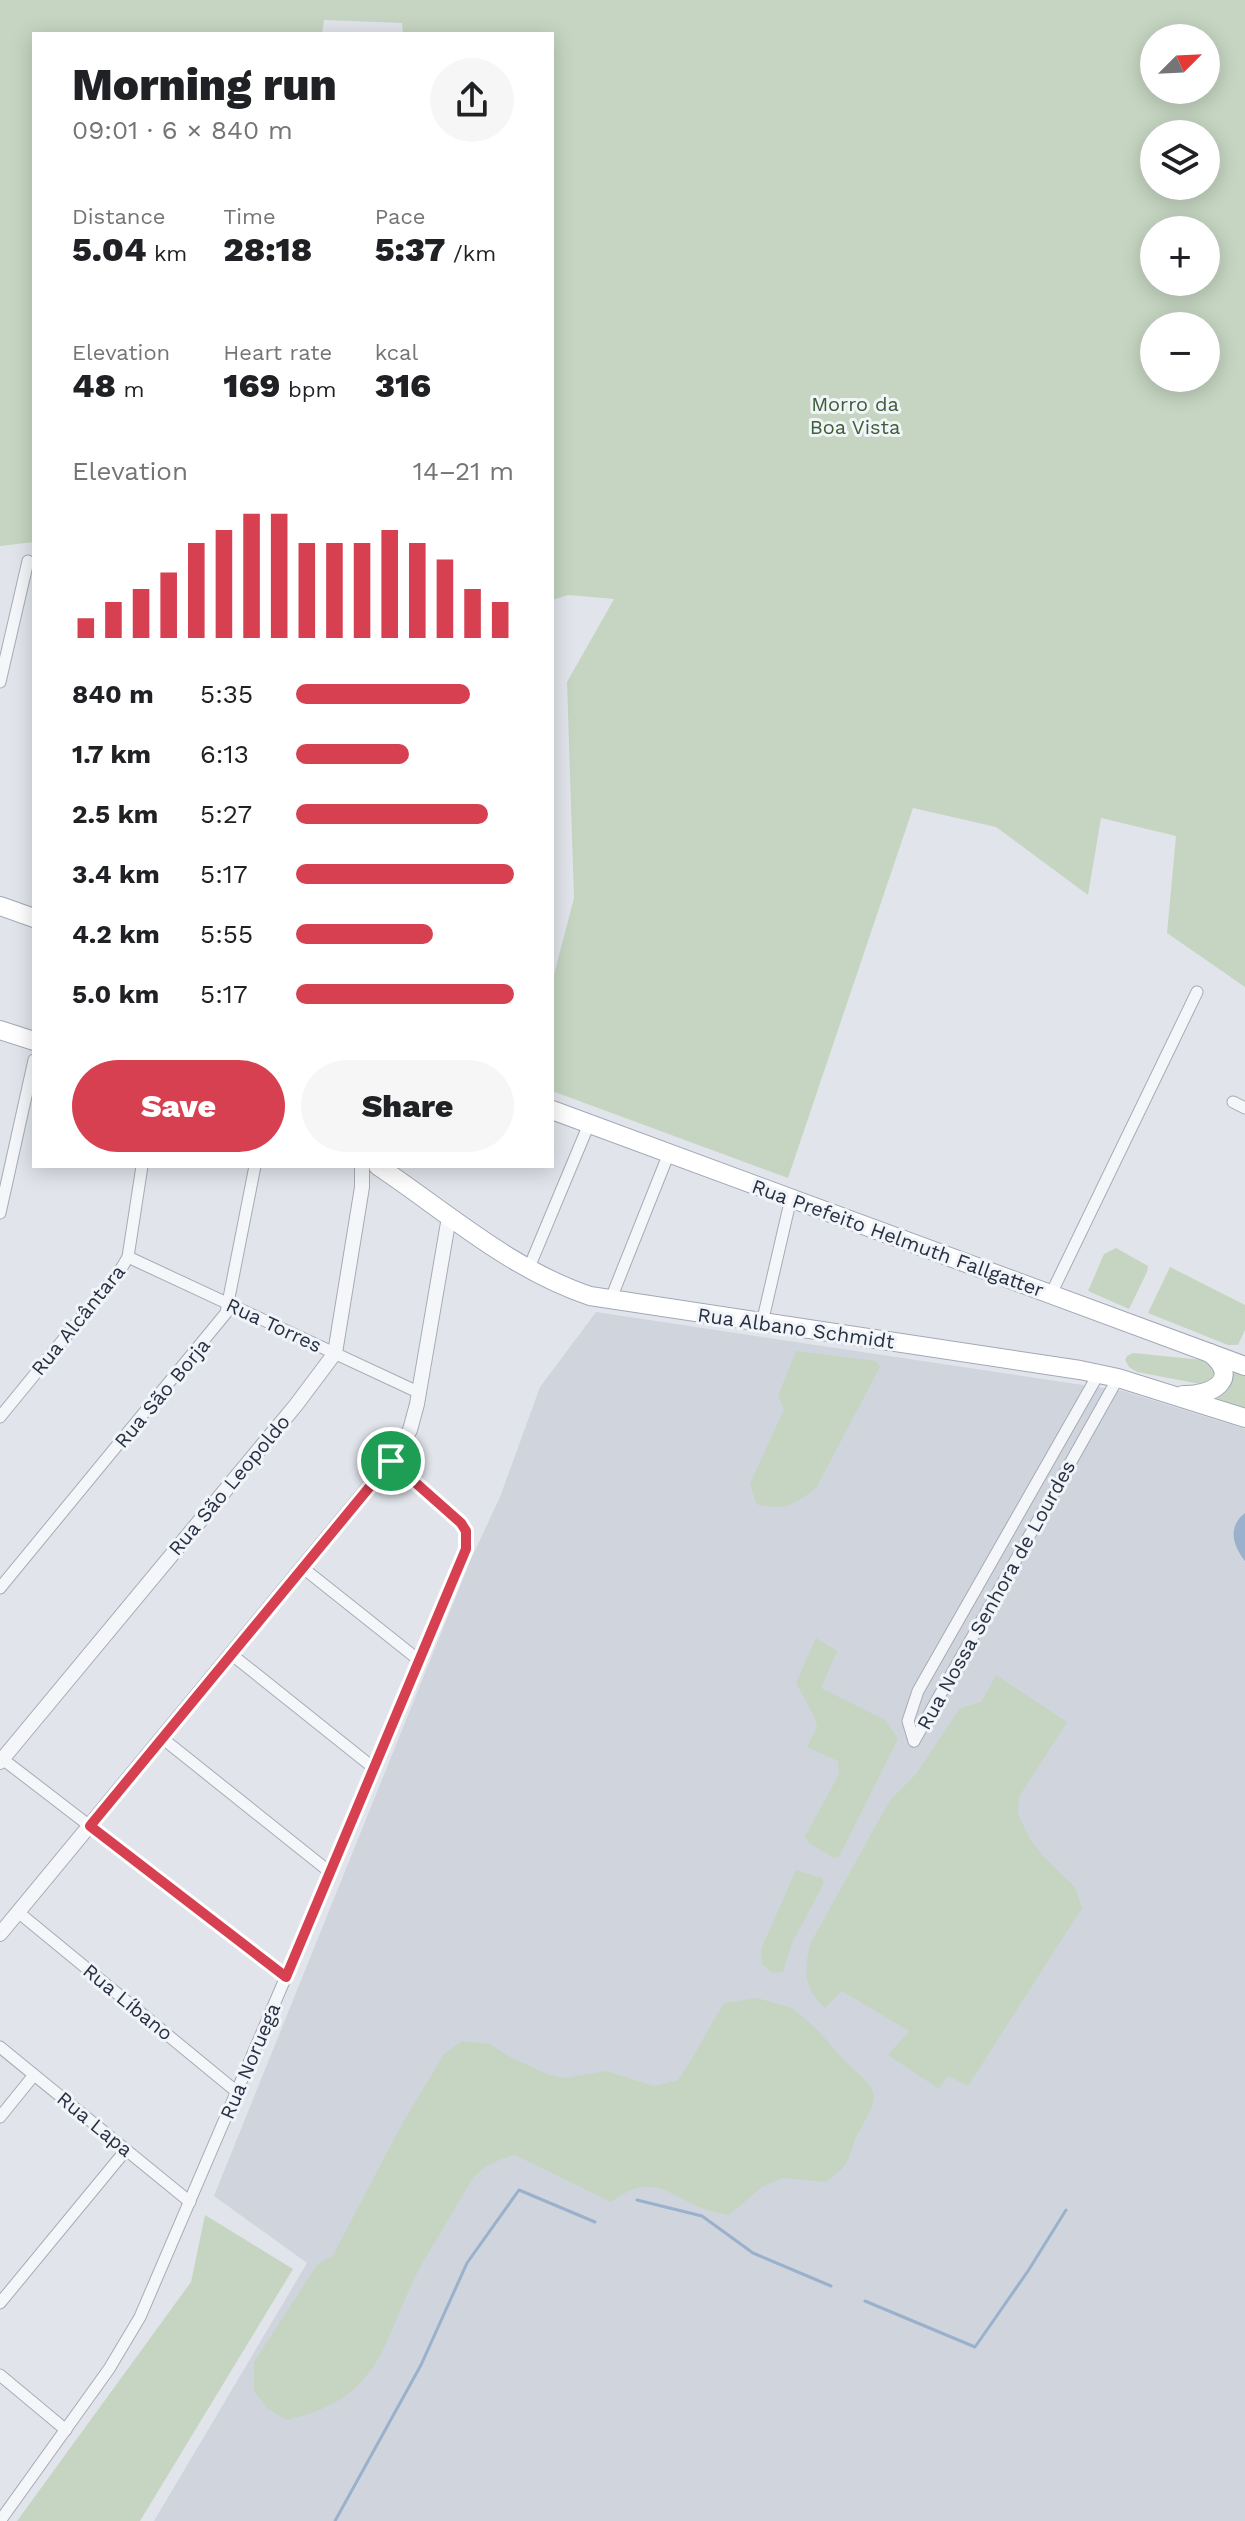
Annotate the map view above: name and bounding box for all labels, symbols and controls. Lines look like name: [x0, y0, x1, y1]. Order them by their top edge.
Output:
north arrow: [1140, 24, 1220, 104]
map controls: [1140, 24, 1220, 392]
button: share: [430, 58, 514, 142]
text: Morning run: [72, 59, 337, 111]
text: 09:01 · 6 × 840 m: [72, 115, 293, 145]
button: layers: [1140, 120, 1220, 200]
text: Distance: [72, 204, 166, 229]
text: Time: [223, 204, 276, 229]
text: Pace: [375, 204, 426, 229]
button: +: [1140, 216, 1220, 296]
text: 5.04: [72, 229, 146, 269]
text: 28:18: [223, 229, 312, 269]
text: 5:37: [375, 229, 446, 269]
text: km: [146, 241, 187, 266]
text: /km: [446, 241, 496, 266]
button: −: [1140, 312, 1220, 392]
text: Elevation: [72, 340, 170, 365]
text: Heart rate: [223, 340, 332, 365]
text: kcal: [375, 340, 418, 365]
text: 48: [72, 365, 116, 405]
text: 169: [223, 365, 280, 405]
text: 316: [375, 365, 431, 405]
text: m: [116, 377, 144, 402]
text: bpm: [280, 377, 337, 402]
park label: Morro da Boa Vista: [810, 392, 900, 439]
text: Elevation: [72, 456, 188, 486]
text: 14–21 m: [413, 456, 514, 486]
text: 840 m: [72, 679, 154, 709]
text: 5:35: [200, 679, 253, 709]
text: 1.7 km: [72, 739, 151, 769]
text: 6:13: [200, 739, 249, 769]
text: 2.5 km: [72, 799, 158, 829]
text: 5:27: [200, 799, 252, 829]
text: 3.4 km: [72, 859, 160, 889]
text: 5:17: [200, 859, 248, 889]
text: 4.2 km: [72, 919, 160, 949]
text: 5:55: [200, 919, 253, 949]
text: 5.0 km: [72, 979, 159, 1009]
text: 5:17: [200, 979, 248, 1009]
button: Save: [72, 1060, 285, 1152]
button: Share: [301, 1060, 514, 1152]
street label: Rua Prefeito Helmuth Fallgatter: [749, 1174, 1047, 1302]
street label: Rua Alcântara: [26, 1260, 130, 1380]
street label: Rua Torres: [222, 1292, 326, 1358]
street label: Rua Albano Schmidt: [696, 1302, 897, 1354]
street label: Rua São Borja: [109, 1333, 215, 1453]
street label: Rua São Leopoldo: [163, 1410, 295, 1560]
pin: [357, 1427, 425, 1495]
icon: arrive: [369, 1439, 413, 1483]
street label: Rua Nossa Senhora de Lourdes: [912, 1456, 1080, 1734]
street label: Rua Líbano: [78, 1958, 178, 2046]
street label: Rua Noruega: [215, 1999, 285, 2123]
street label: Rua Lapa: [52, 2086, 138, 2162]

